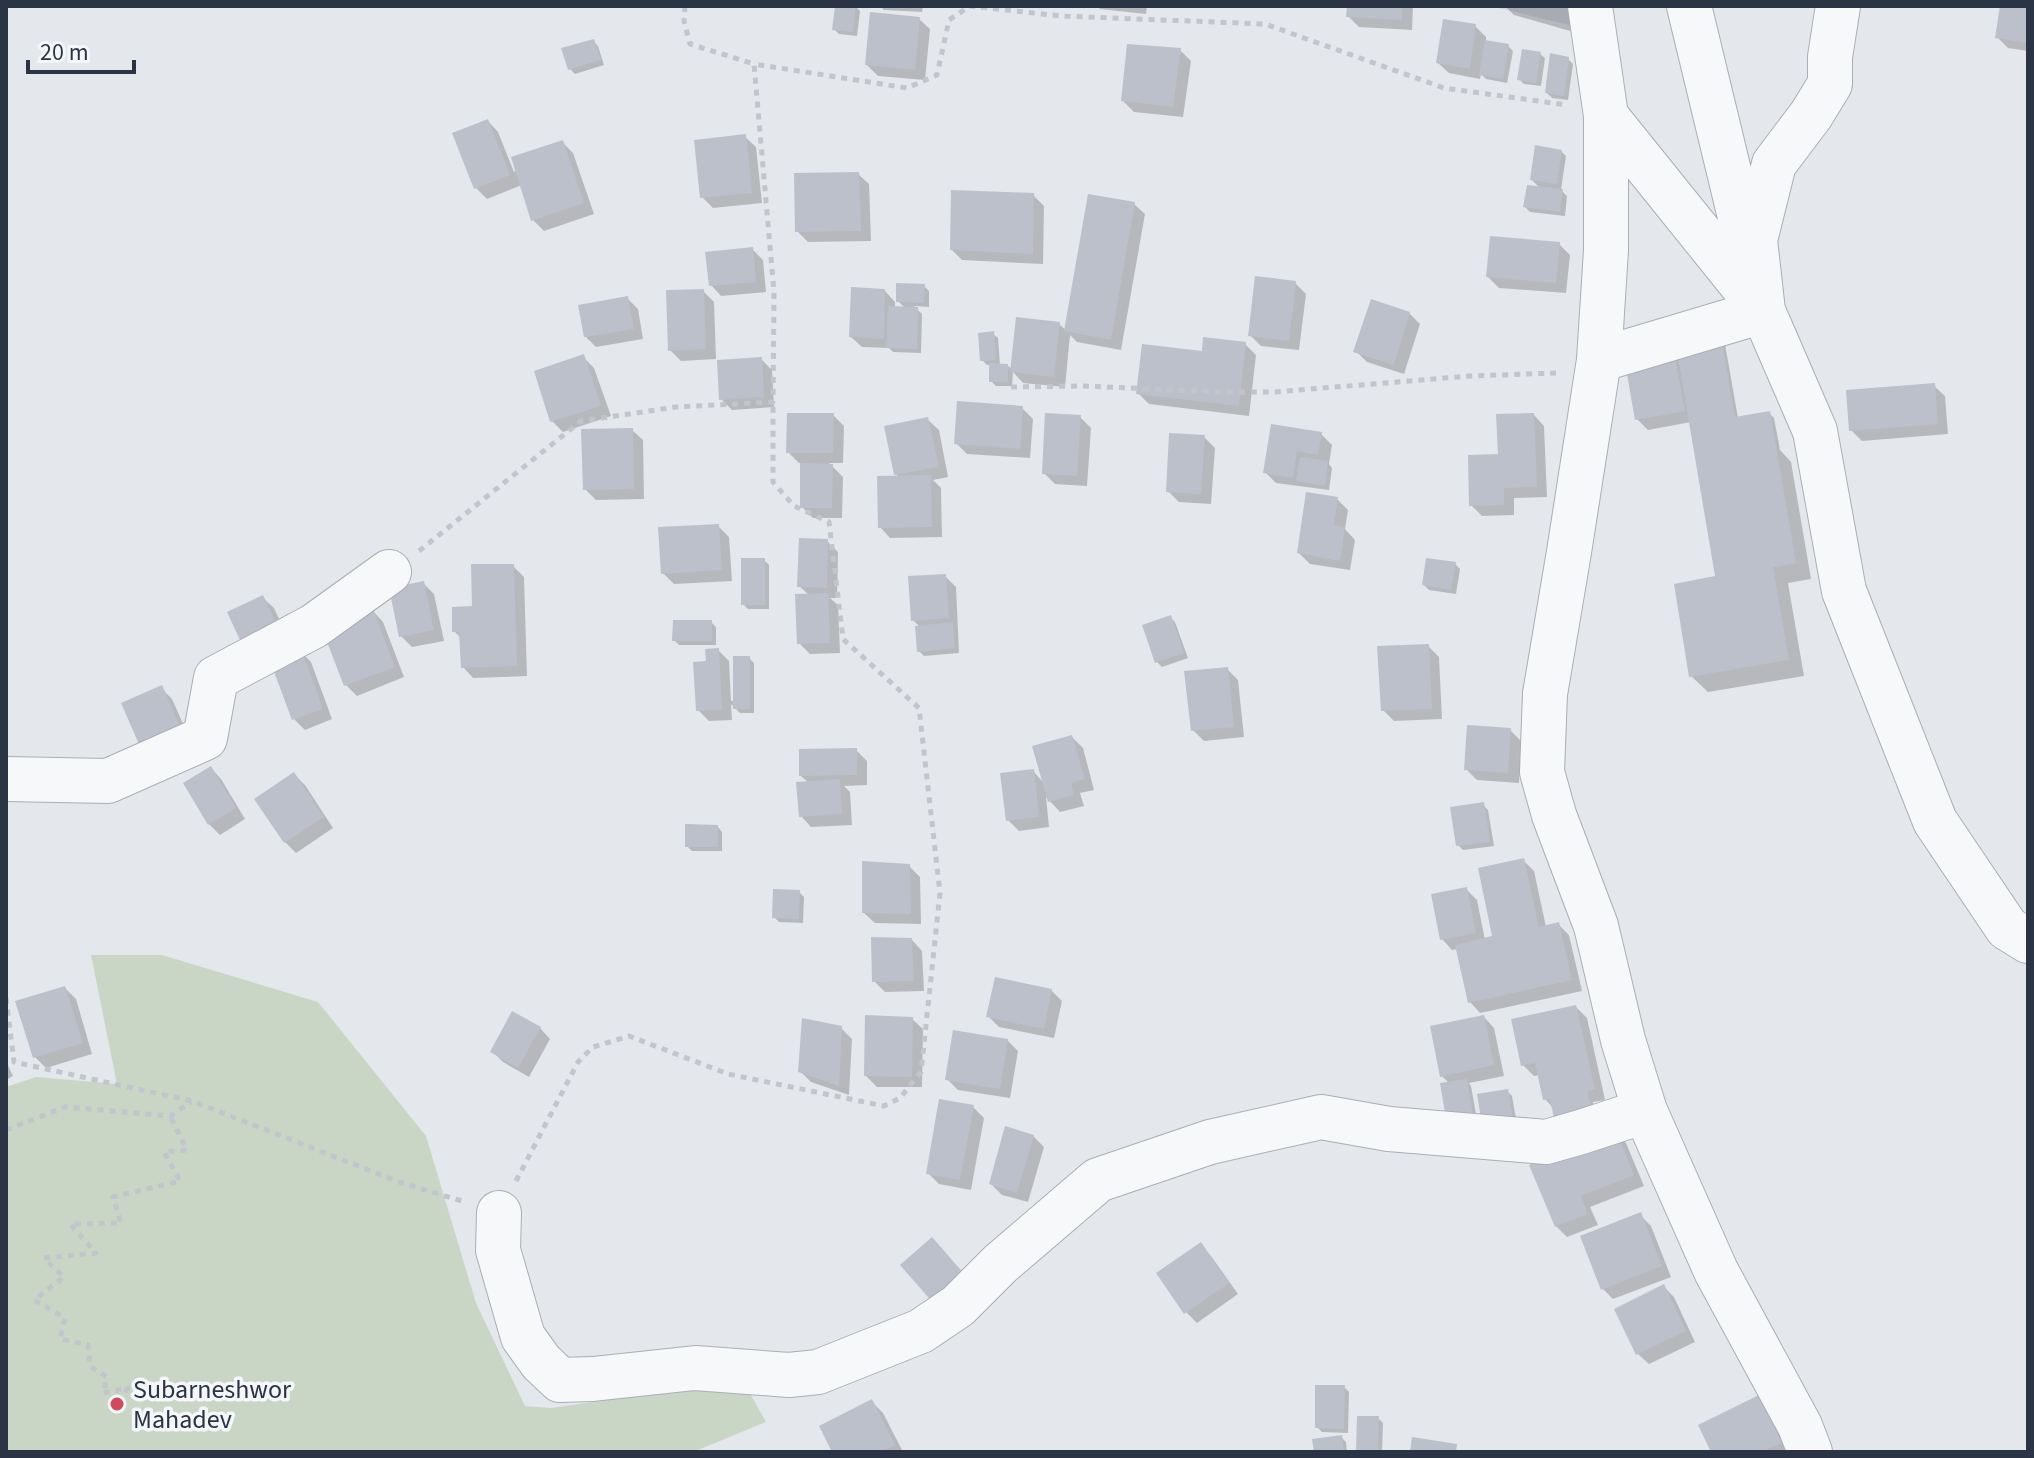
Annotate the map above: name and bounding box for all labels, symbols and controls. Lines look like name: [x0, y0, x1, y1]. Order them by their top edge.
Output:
scale bar: [28, 24, 134, 74]
text: 20 m: [40, 35, 89, 70]
place label: Subarneshwor Mahadev: [133, 1371, 292, 1438]
marker: Subarneshwor Mahadev: [108, 1395, 126, 1413]

